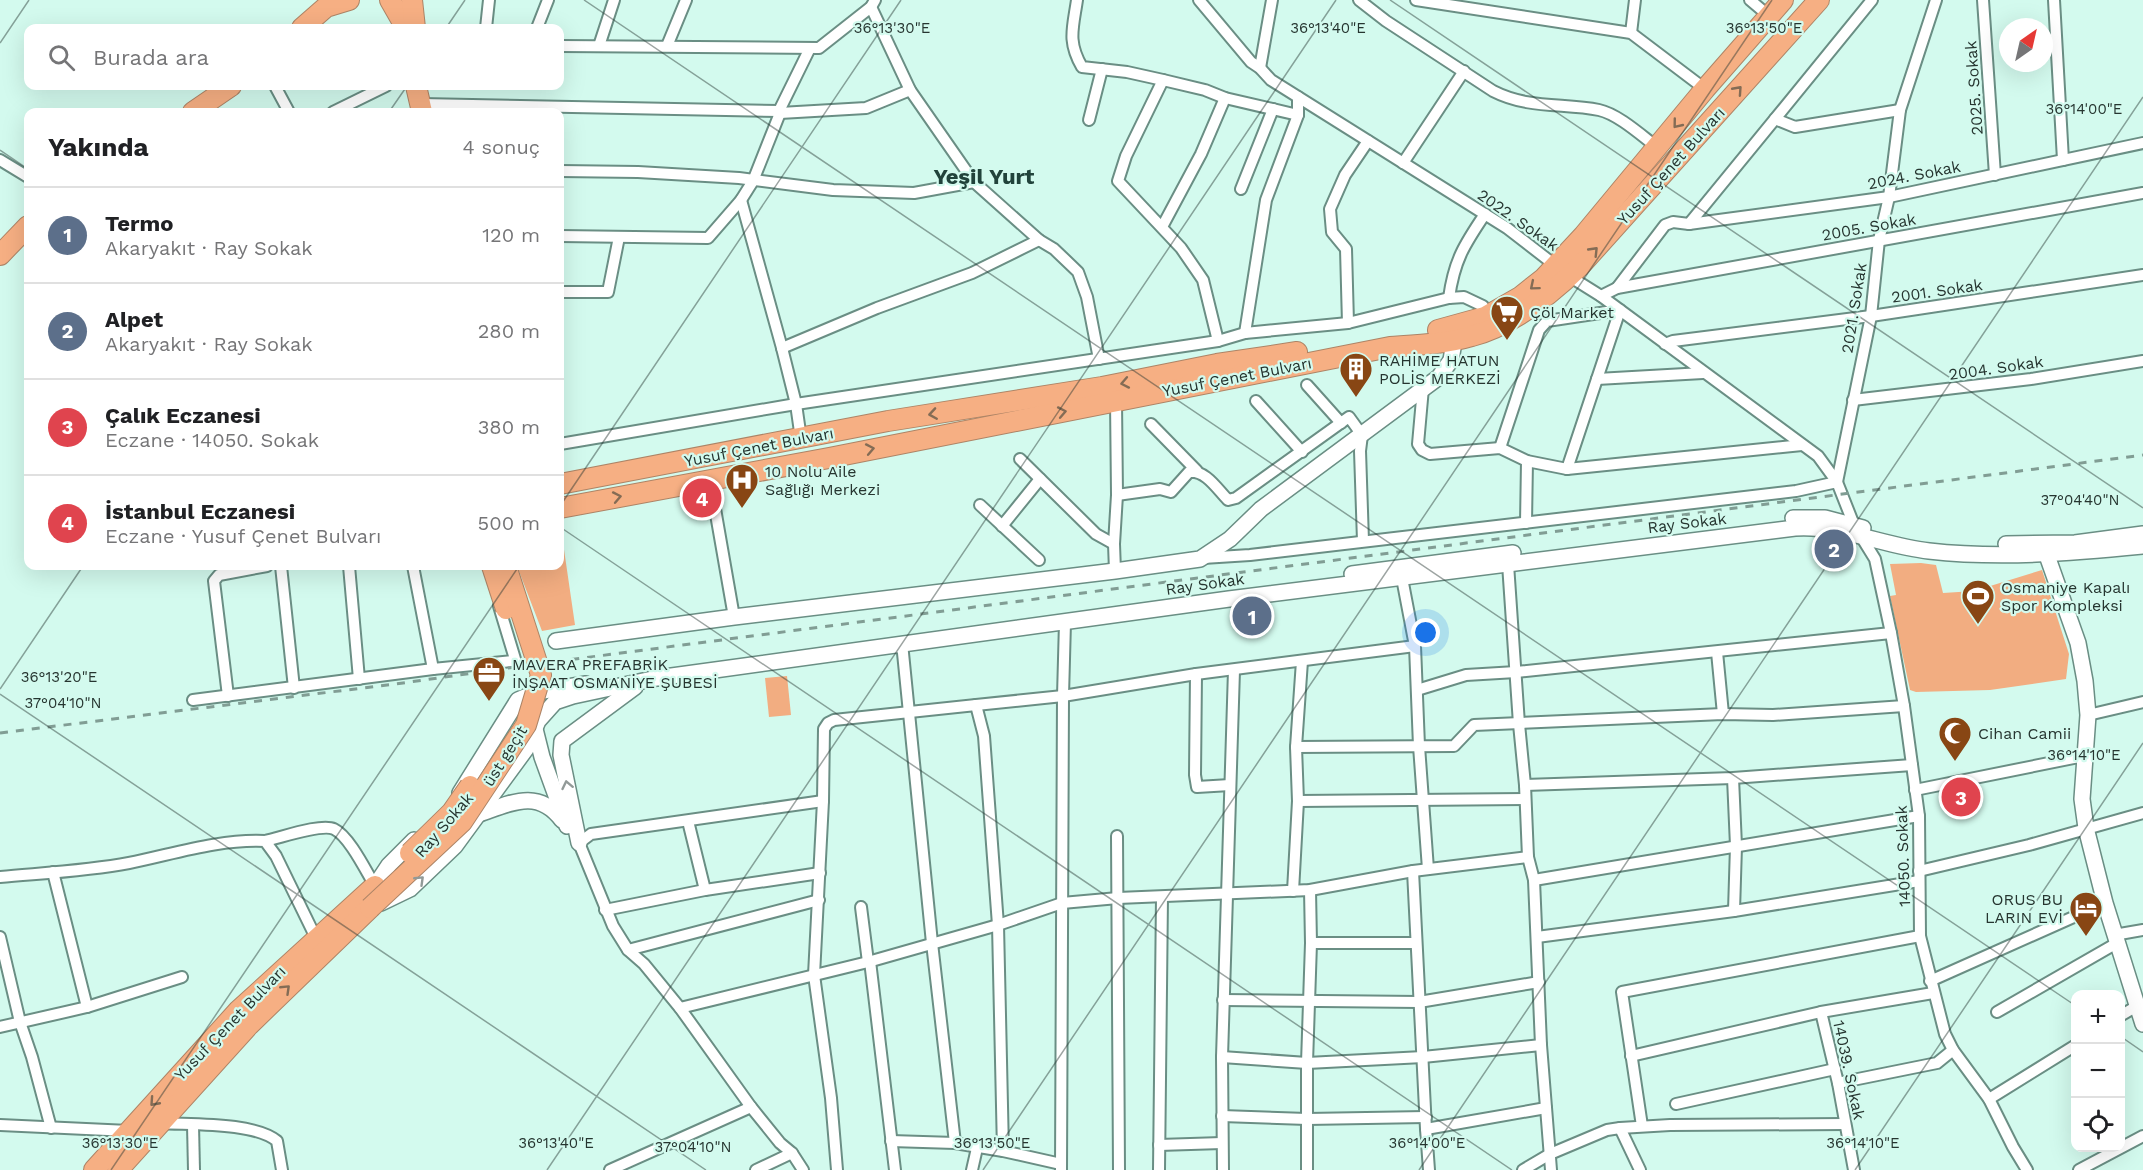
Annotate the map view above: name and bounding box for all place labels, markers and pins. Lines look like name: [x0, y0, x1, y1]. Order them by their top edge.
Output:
supermarket icon: Çöl Market: [1489, 294, 1525, 341]
place label: Çöl Market: [1530, 303, 1614, 322]
building icon: RAHİME HATUN POLİS MERKEZİ: [1338, 351, 1374, 398]
place label: RAHİME HATUN POLİS MERKEZİ: [1379, 351, 1501, 388]
hospital icon: 10 Nolu Aile Sağlığı Merkezi: [724, 462, 760, 509]
place label: 10 Nolu Aile Sağlığı Merkezi: [765, 462, 880, 499]
pin: 4: [682, 476, 722, 520]
pin: 2: [1814, 526, 1854, 572]
sports icon: Osmaniye Kapalı Spor Kompleksi: [1960, 578, 1996, 625]
place label: Osmaniye Kapalı Spor Kompleksi: [2001, 578, 2130, 615]
pin: 1: [1232, 594, 1272, 638]
office icon: MAVERA PREFABRİK İNŞAAT OSMANİYE ŞUBESİ: [471, 655, 507, 702]
place label: MAVERA PREFABRİK İNŞAAT OSMANİYE ŞUBESİ: [512, 655, 718, 692]
mosque icon: Cihan Camii: [1937, 715, 1973, 762]
place label: Cihan Camii: [1978, 724, 2071, 743]
pin: 3: [1942, 774, 1980, 820]
place label: ORUS BU LARIN EVİ: [1985, 890, 2063, 927]
hotel icon: ORUS BU LARIN EVİ: [2068, 890, 2104, 937]

